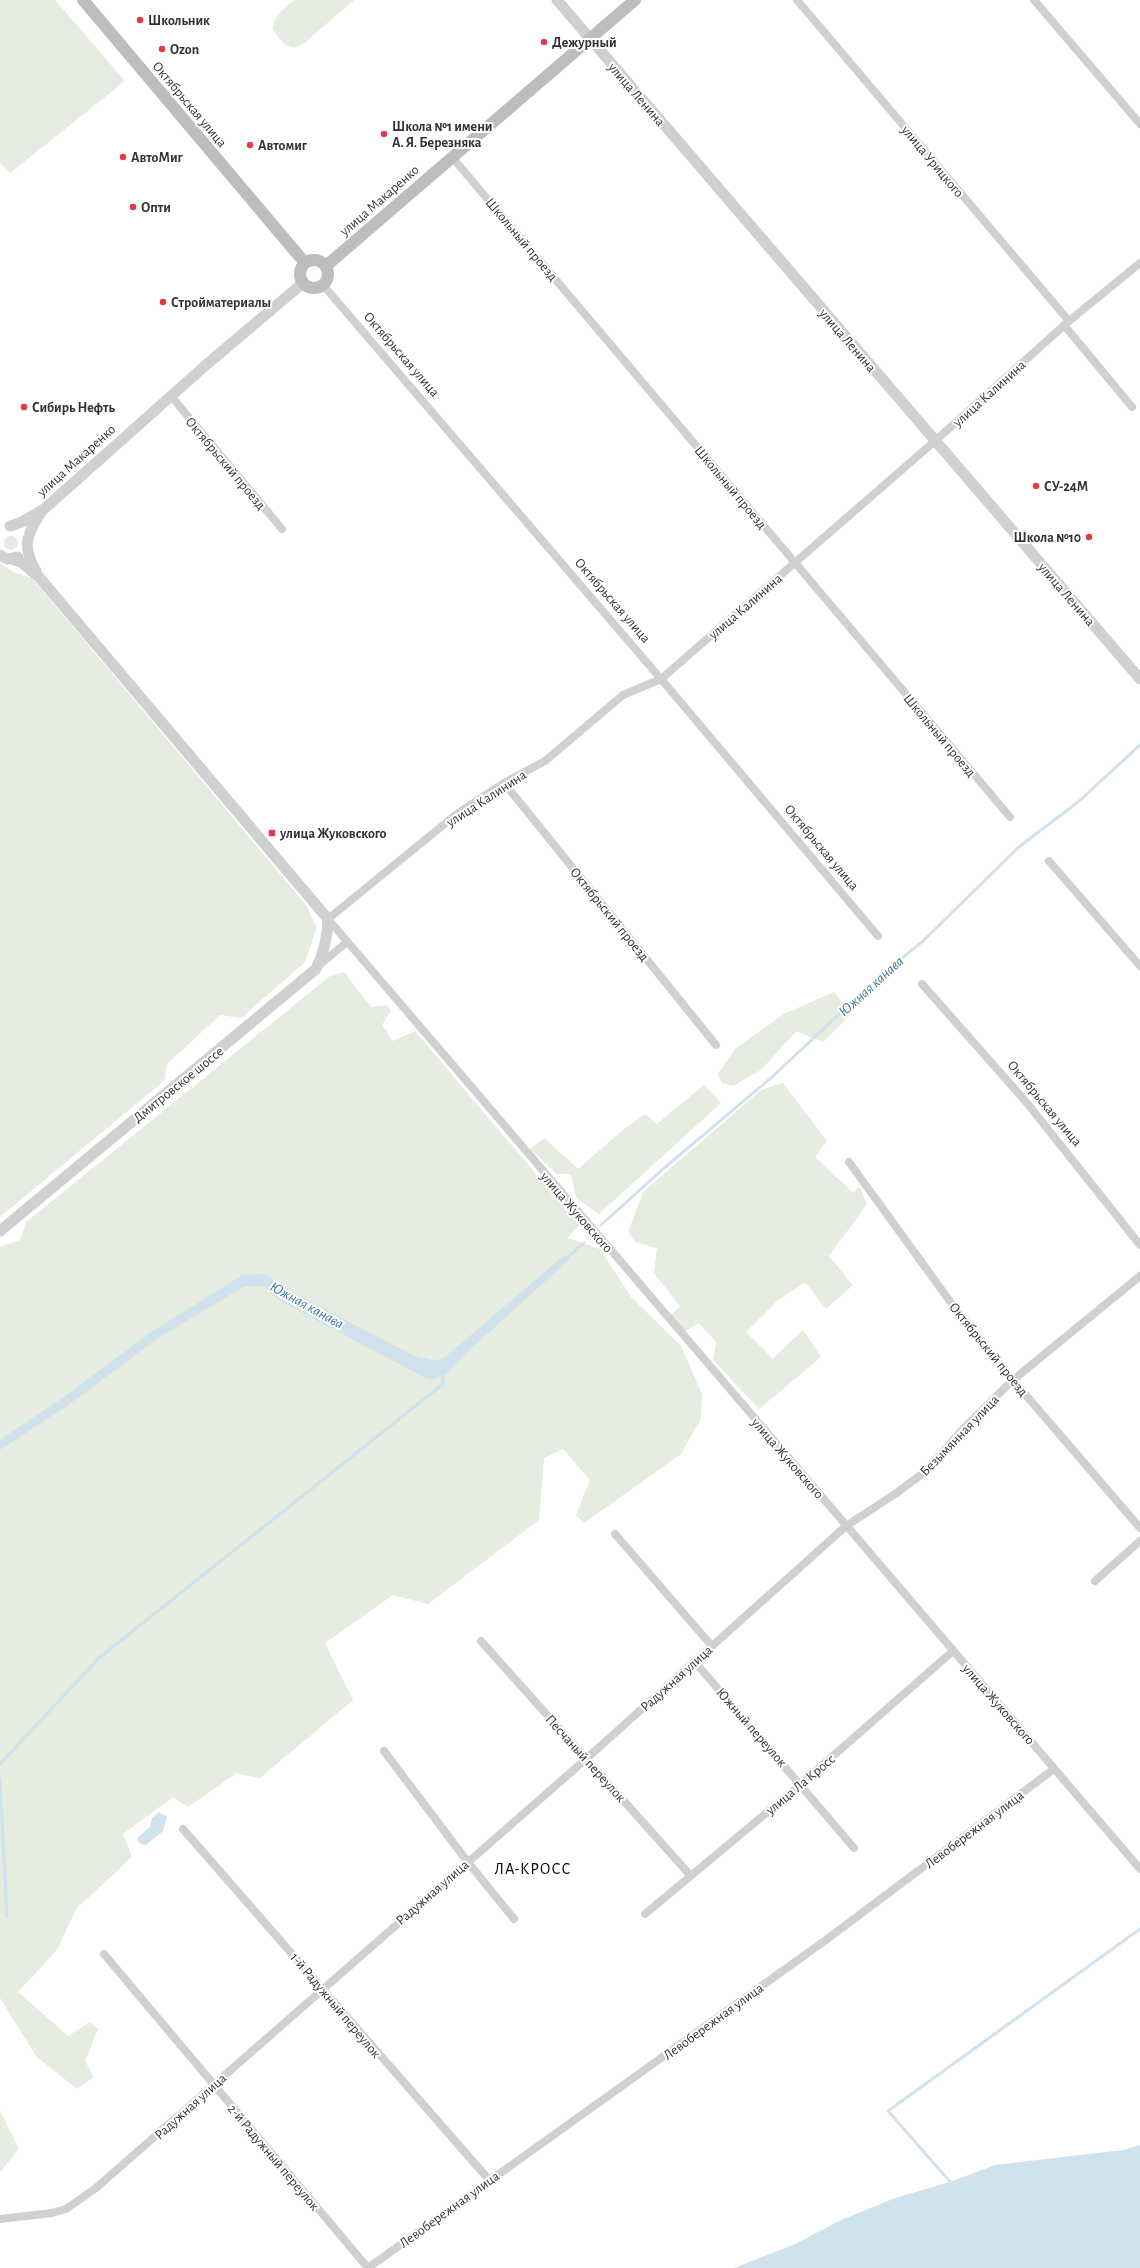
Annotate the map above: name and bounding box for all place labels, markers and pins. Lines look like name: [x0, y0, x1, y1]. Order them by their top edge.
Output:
place label: Школьник: [148, 14, 210, 28]
marker: Школьник: [135, 15, 145, 25]
place label: Дежурный: [552, 36, 617, 50]
marker: Дежурный: [539, 37, 549, 47]
place label: Ozon: [170, 43, 199, 57]
marker: Ozon: [157, 44, 167, 54]
place label: Школа №1 имени А. Я. Березняка: [392, 120, 493, 150]
marker: Школа №1 имени А. Я. Березняка: [379, 129, 389, 139]
place label: Автомиг: [258, 139, 308, 153]
marker: Автомиг: [245, 140, 255, 150]
place label: АвтоМиг: [131, 151, 183, 165]
marker: АвтоМиг: [118, 152, 128, 162]
place label: Опти: [141, 201, 171, 215]
marker: Опти: [128, 202, 138, 212]
place label: Стройматериалы: [171, 296, 271, 310]
marker: Стройматериалы: [158, 297, 168, 307]
place label: Сибирь Нефть: [32, 401, 115, 415]
marker: Сибирь Нефть: [19, 402, 29, 412]
place label: СУ-24М: [1044, 480, 1088, 494]
marker: СУ-24М: [1031, 481, 1041, 491]
place label: Школа №10: [1014, 531, 1081, 545]
marker: Школа №10: [1084, 532, 1094, 542]
place label: улица Жуковского: [279, 827, 387, 841]
marker: улица Жуковского: [267, 828, 277, 838]

